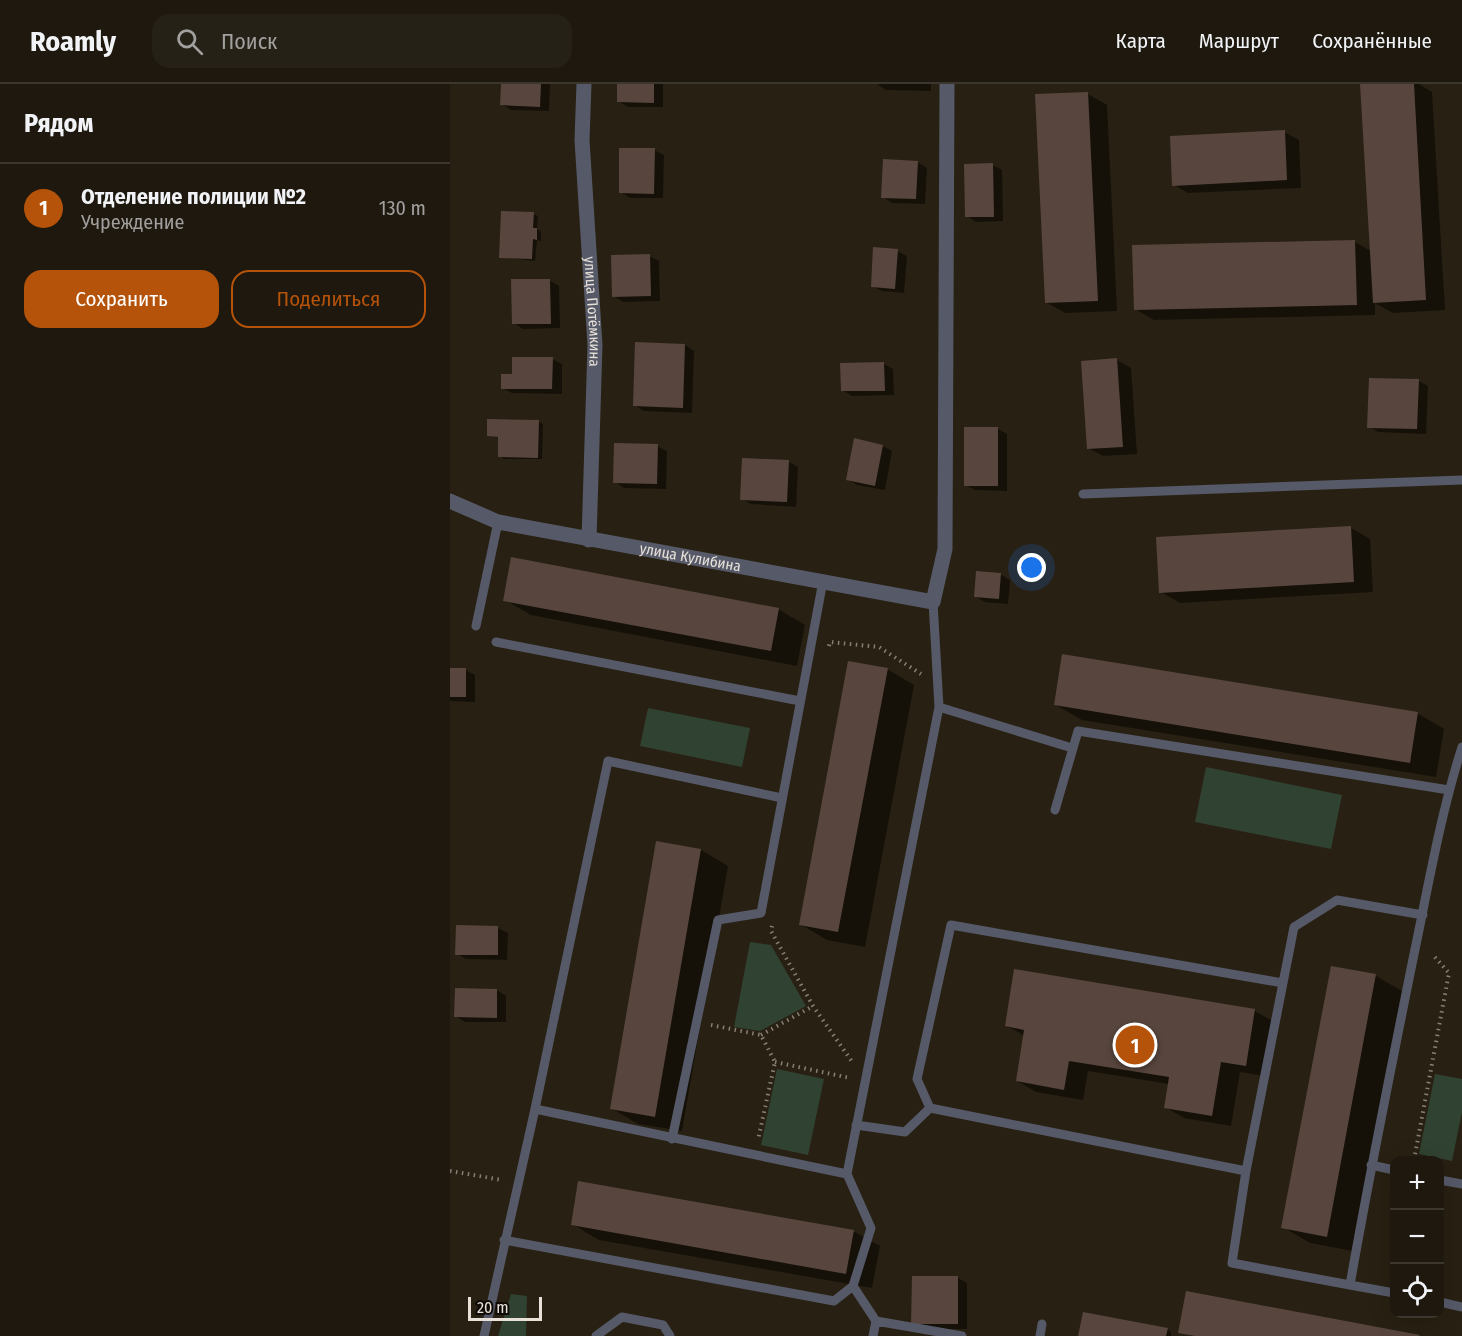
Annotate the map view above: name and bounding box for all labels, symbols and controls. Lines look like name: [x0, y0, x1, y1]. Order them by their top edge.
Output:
search box: [152, 14, 572, 68]
text: Roamly: [30, 25, 116, 58]
icon: search: [173, 25, 206, 58]
text: Поиск: [221, 28, 277, 55]
text: Карта: [1116, 28, 1166, 54]
text: Маршрут: [1199, 28, 1279, 54]
text: Сохранённые: [1312, 28, 1432, 54]
text: Рядом: [24, 108, 93, 139]
text: Отделение полиции №2: [81, 183, 306, 210]
text: 1: [39, 196, 48, 220]
text: 130 m: [379, 196, 426, 220]
text: Учреждение: [81, 210, 184, 234]
street label: улица Потёмкина: [580, 256, 604, 367]
button: Сохранить: [24, 270, 219, 328]
button: Поделиться: [231, 270, 426, 328]
street label: улица Кулибина: [638, 539, 742, 576]
your location: [1017, 553, 1046, 582]
pin: 1: [1116, 1022, 1154, 1068]
map controls: [1390, 1156, 1444, 1318]
button: +: [1390, 1156, 1444, 1210]
button: −: [1390, 1210, 1444, 1264]
button: locate: [1390, 1264, 1444, 1318]
scale bar: [468, 1294, 542, 1322]
text: 20 m: [477, 1298, 508, 1317]

